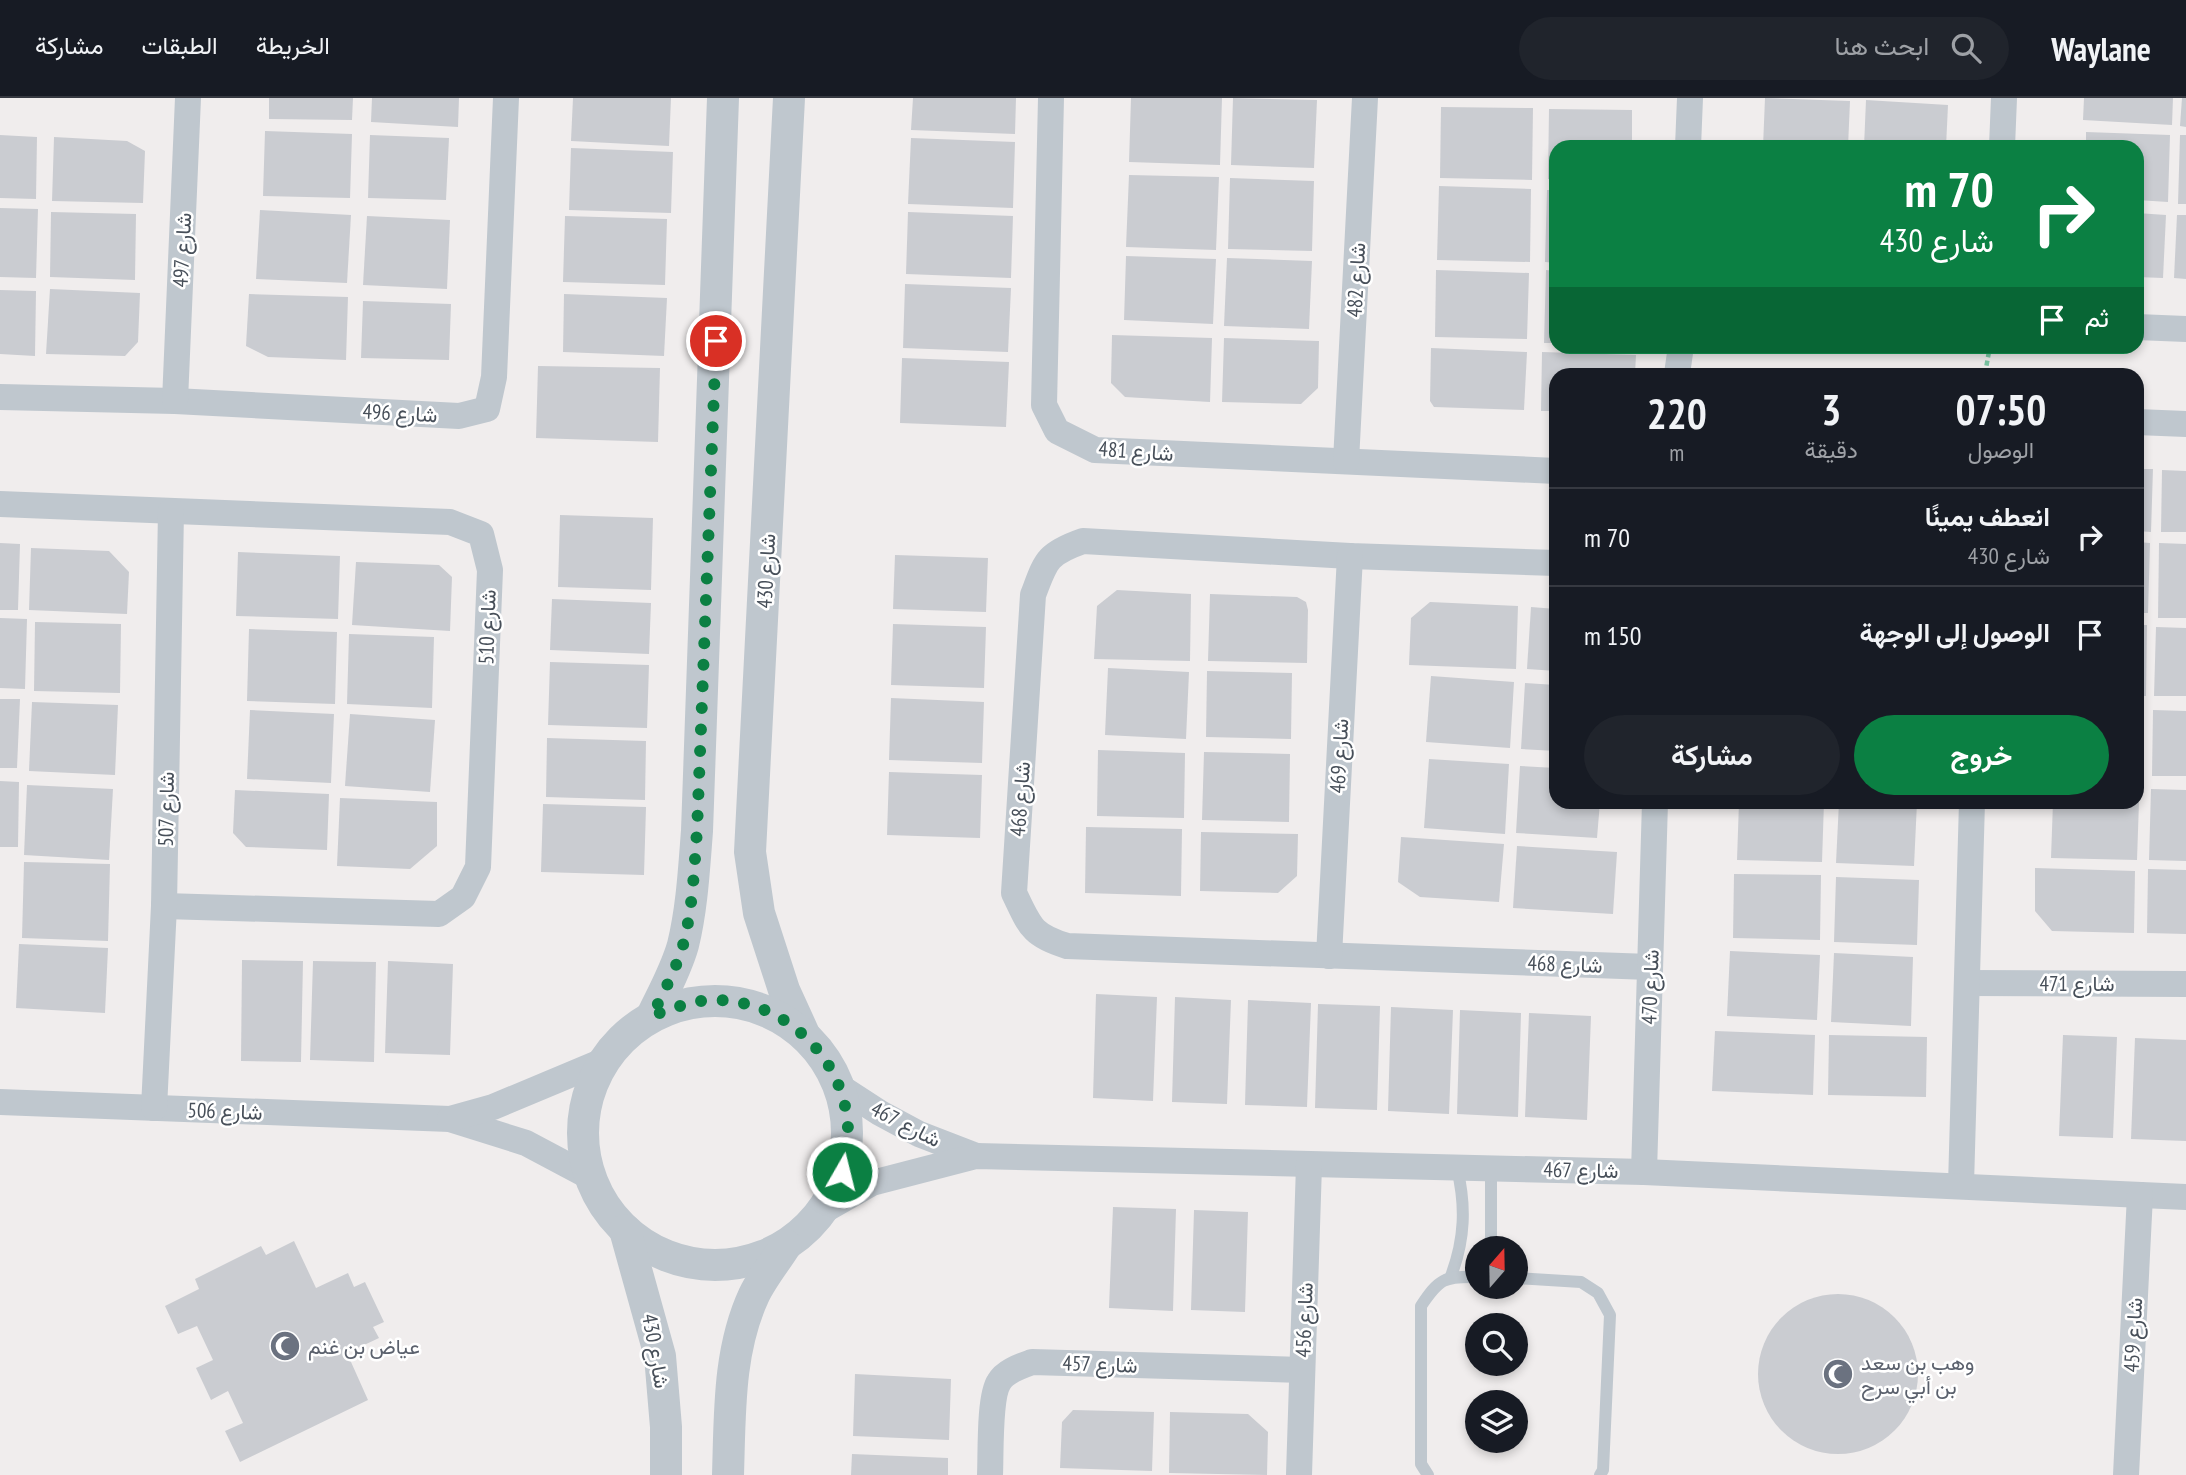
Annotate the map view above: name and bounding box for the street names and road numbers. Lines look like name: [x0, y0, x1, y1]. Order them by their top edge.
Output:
street label: شارع 497: [167, 212, 198, 288]
street label: شارع 482: [1341, 242, 1372, 318]
street label: شارع 496: [362, 398, 438, 429]
street label: شارع 481: [1098, 435, 1174, 468]
street label: شارع 430: [751, 533, 782, 609]
street label: شارع 510: [472, 589, 503, 665]
street label: شارع 469: [1324, 718, 1355, 794]
street label: شارع 468: [1004, 761, 1037, 837]
street label: شارع 507: [152, 771, 181, 847]
street label: شارع 468: [1527, 949, 1603, 980]
street label: شارع 470: [1635, 949, 1666, 1025]
street label: شارع 471: [2039, 970, 2115, 998]
street label: شارع 467: [866, 1095, 946, 1154]
street label: شارع 506: [187, 1096, 263, 1127]
street label: شارع 467: [1543, 1156, 1619, 1185]
street label: شارع 456: [1289, 1282, 1320, 1358]
street label: شارع 459: [2118, 1297, 2149, 1373]
street label: شارع 430: [635, 1312, 676, 1390]
street label: شارع 457: [1062, 1349, 1138, 1380]

